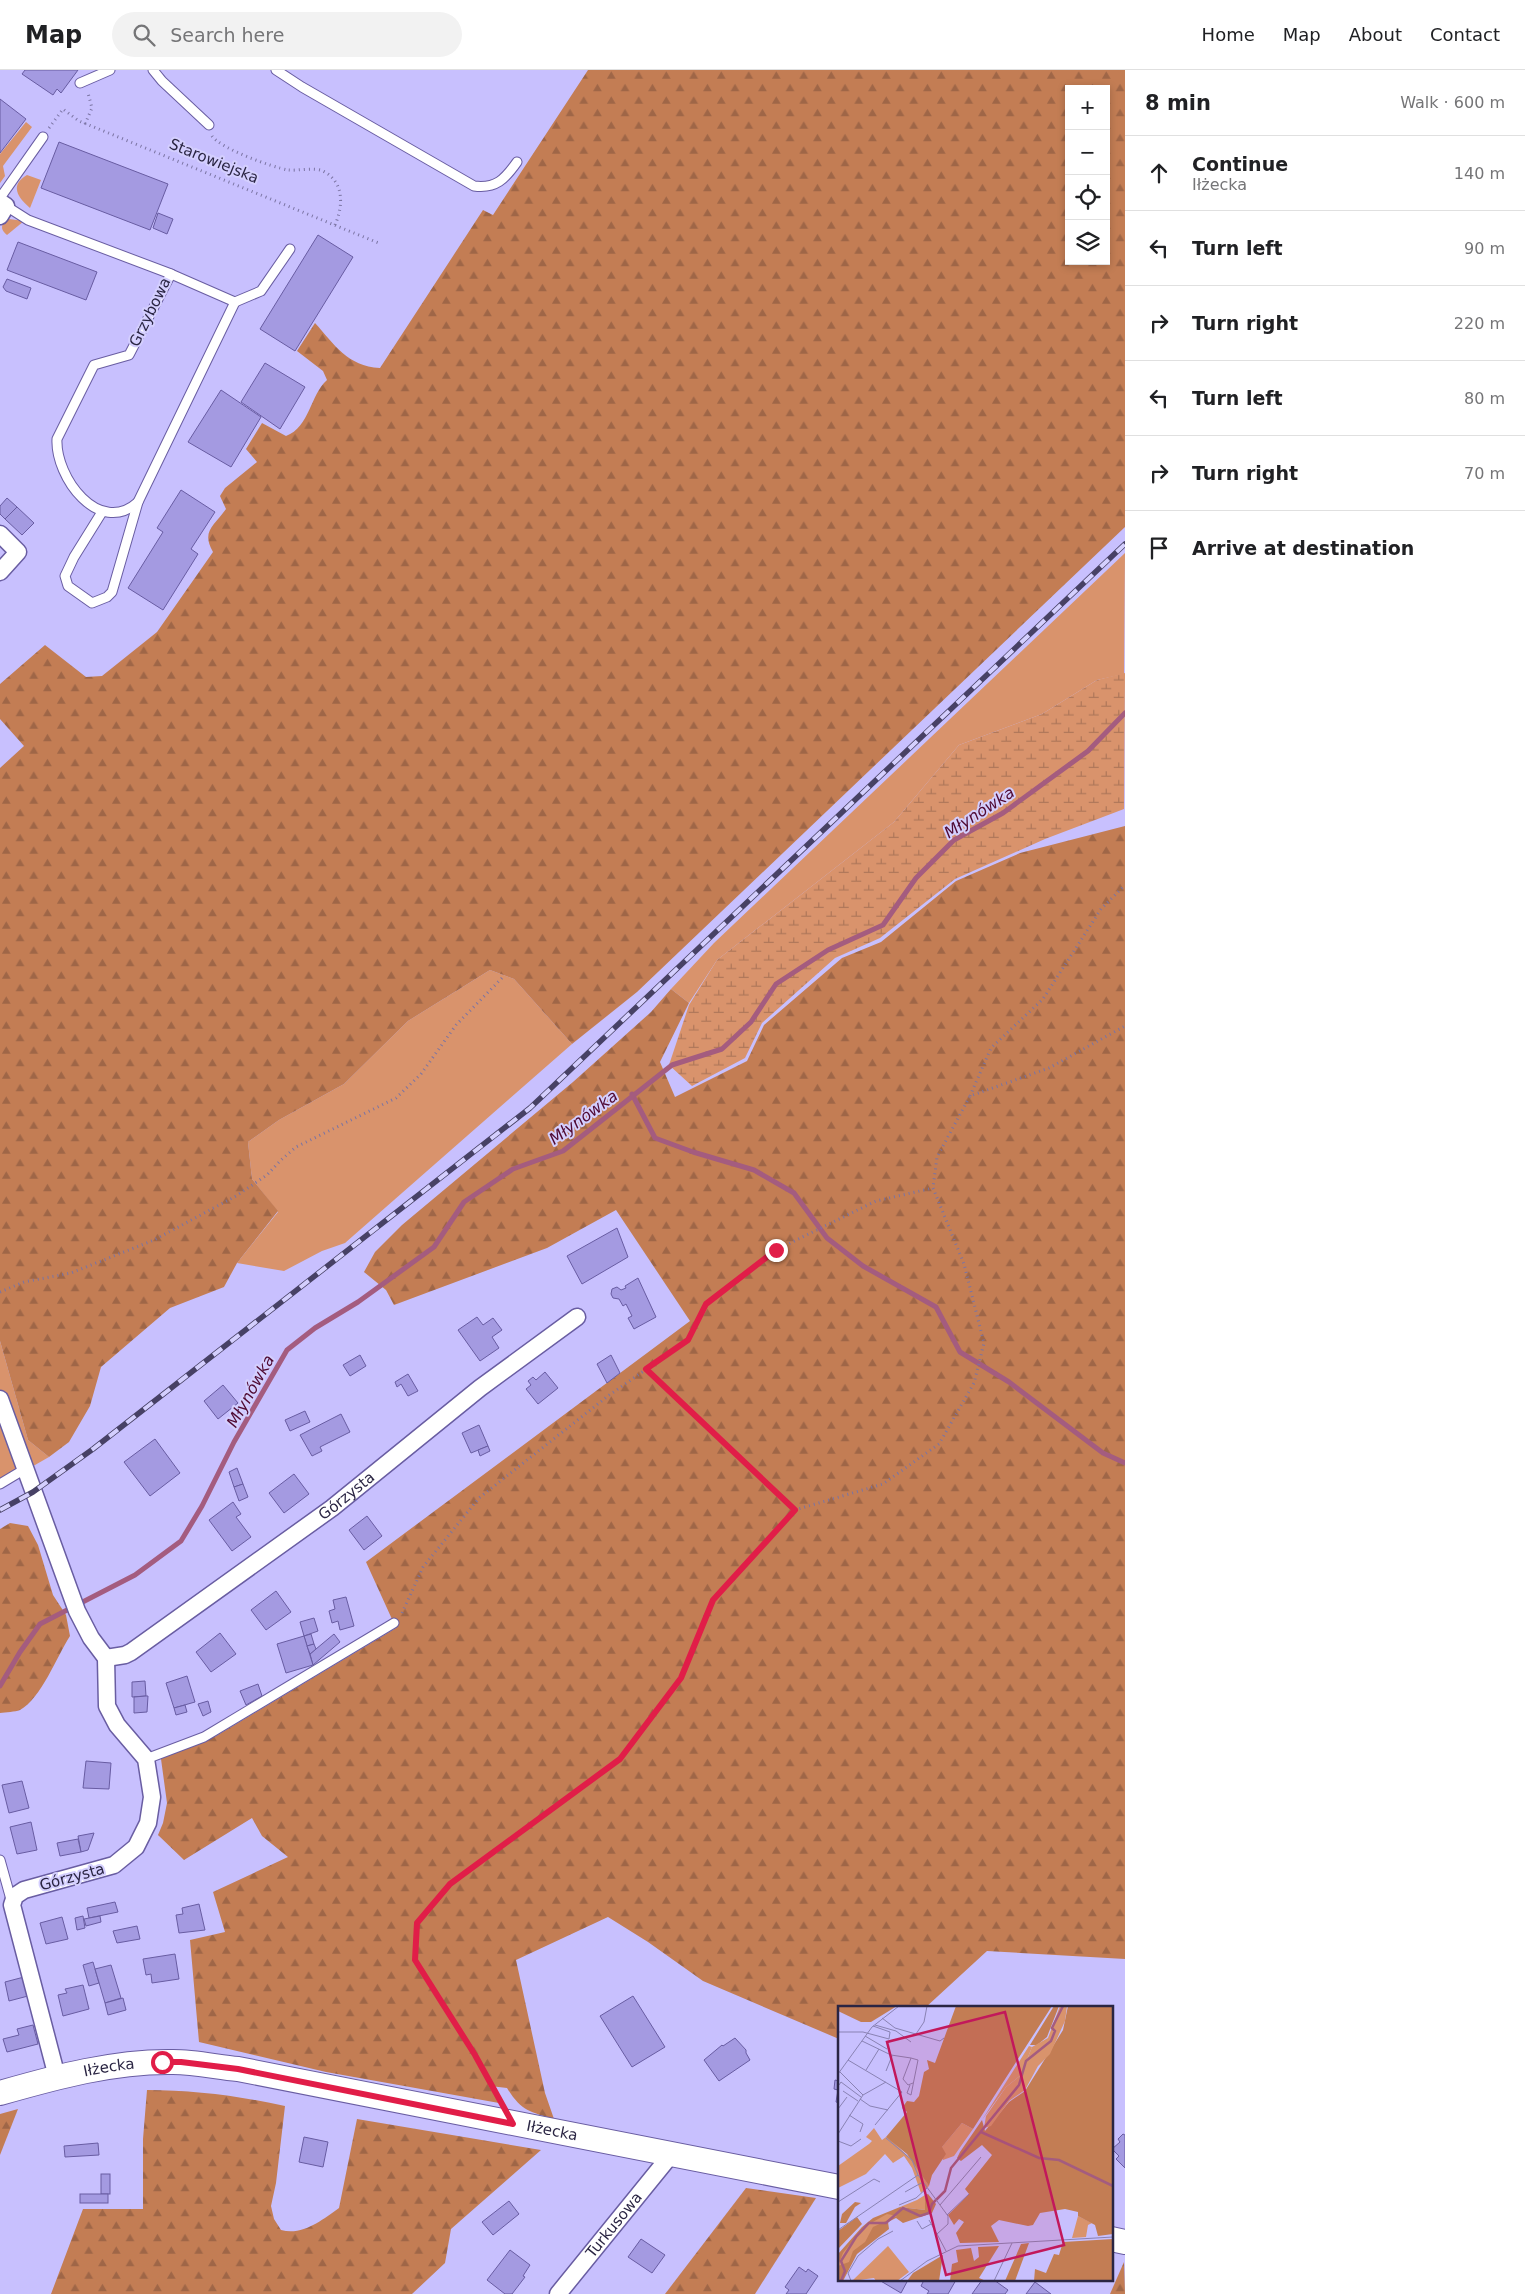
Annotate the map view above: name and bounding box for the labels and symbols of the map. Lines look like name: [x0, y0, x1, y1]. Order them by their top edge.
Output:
street label: Starowiejska: [167, 135, 261, 187]
street label: Grzybowa: [126, 274, 174, 350]
water label: Młynówka: [941, 783, 1018, 842]
water label: Młynówka: [545, 1086, 621, 1149]
route end: [765, 1239, 788, 1262]
water label: Młynówka: [223, 1352, 278, 1431]
street label: Górzysta: [315, 1468, 378, 1524]
street label: Górzysta: [38, 1860, 106, 1894]
inset map: [838, 2006, 1112, 2282]
route start: [151, 2051, 174, 2074]
street label: Iłżecka: [82, 2055, 135, 2080]
street label: Iłżecka: [525, 2117, 579, 2144]
street label: Turkusowa: [582, 2189, 646, 2262]

